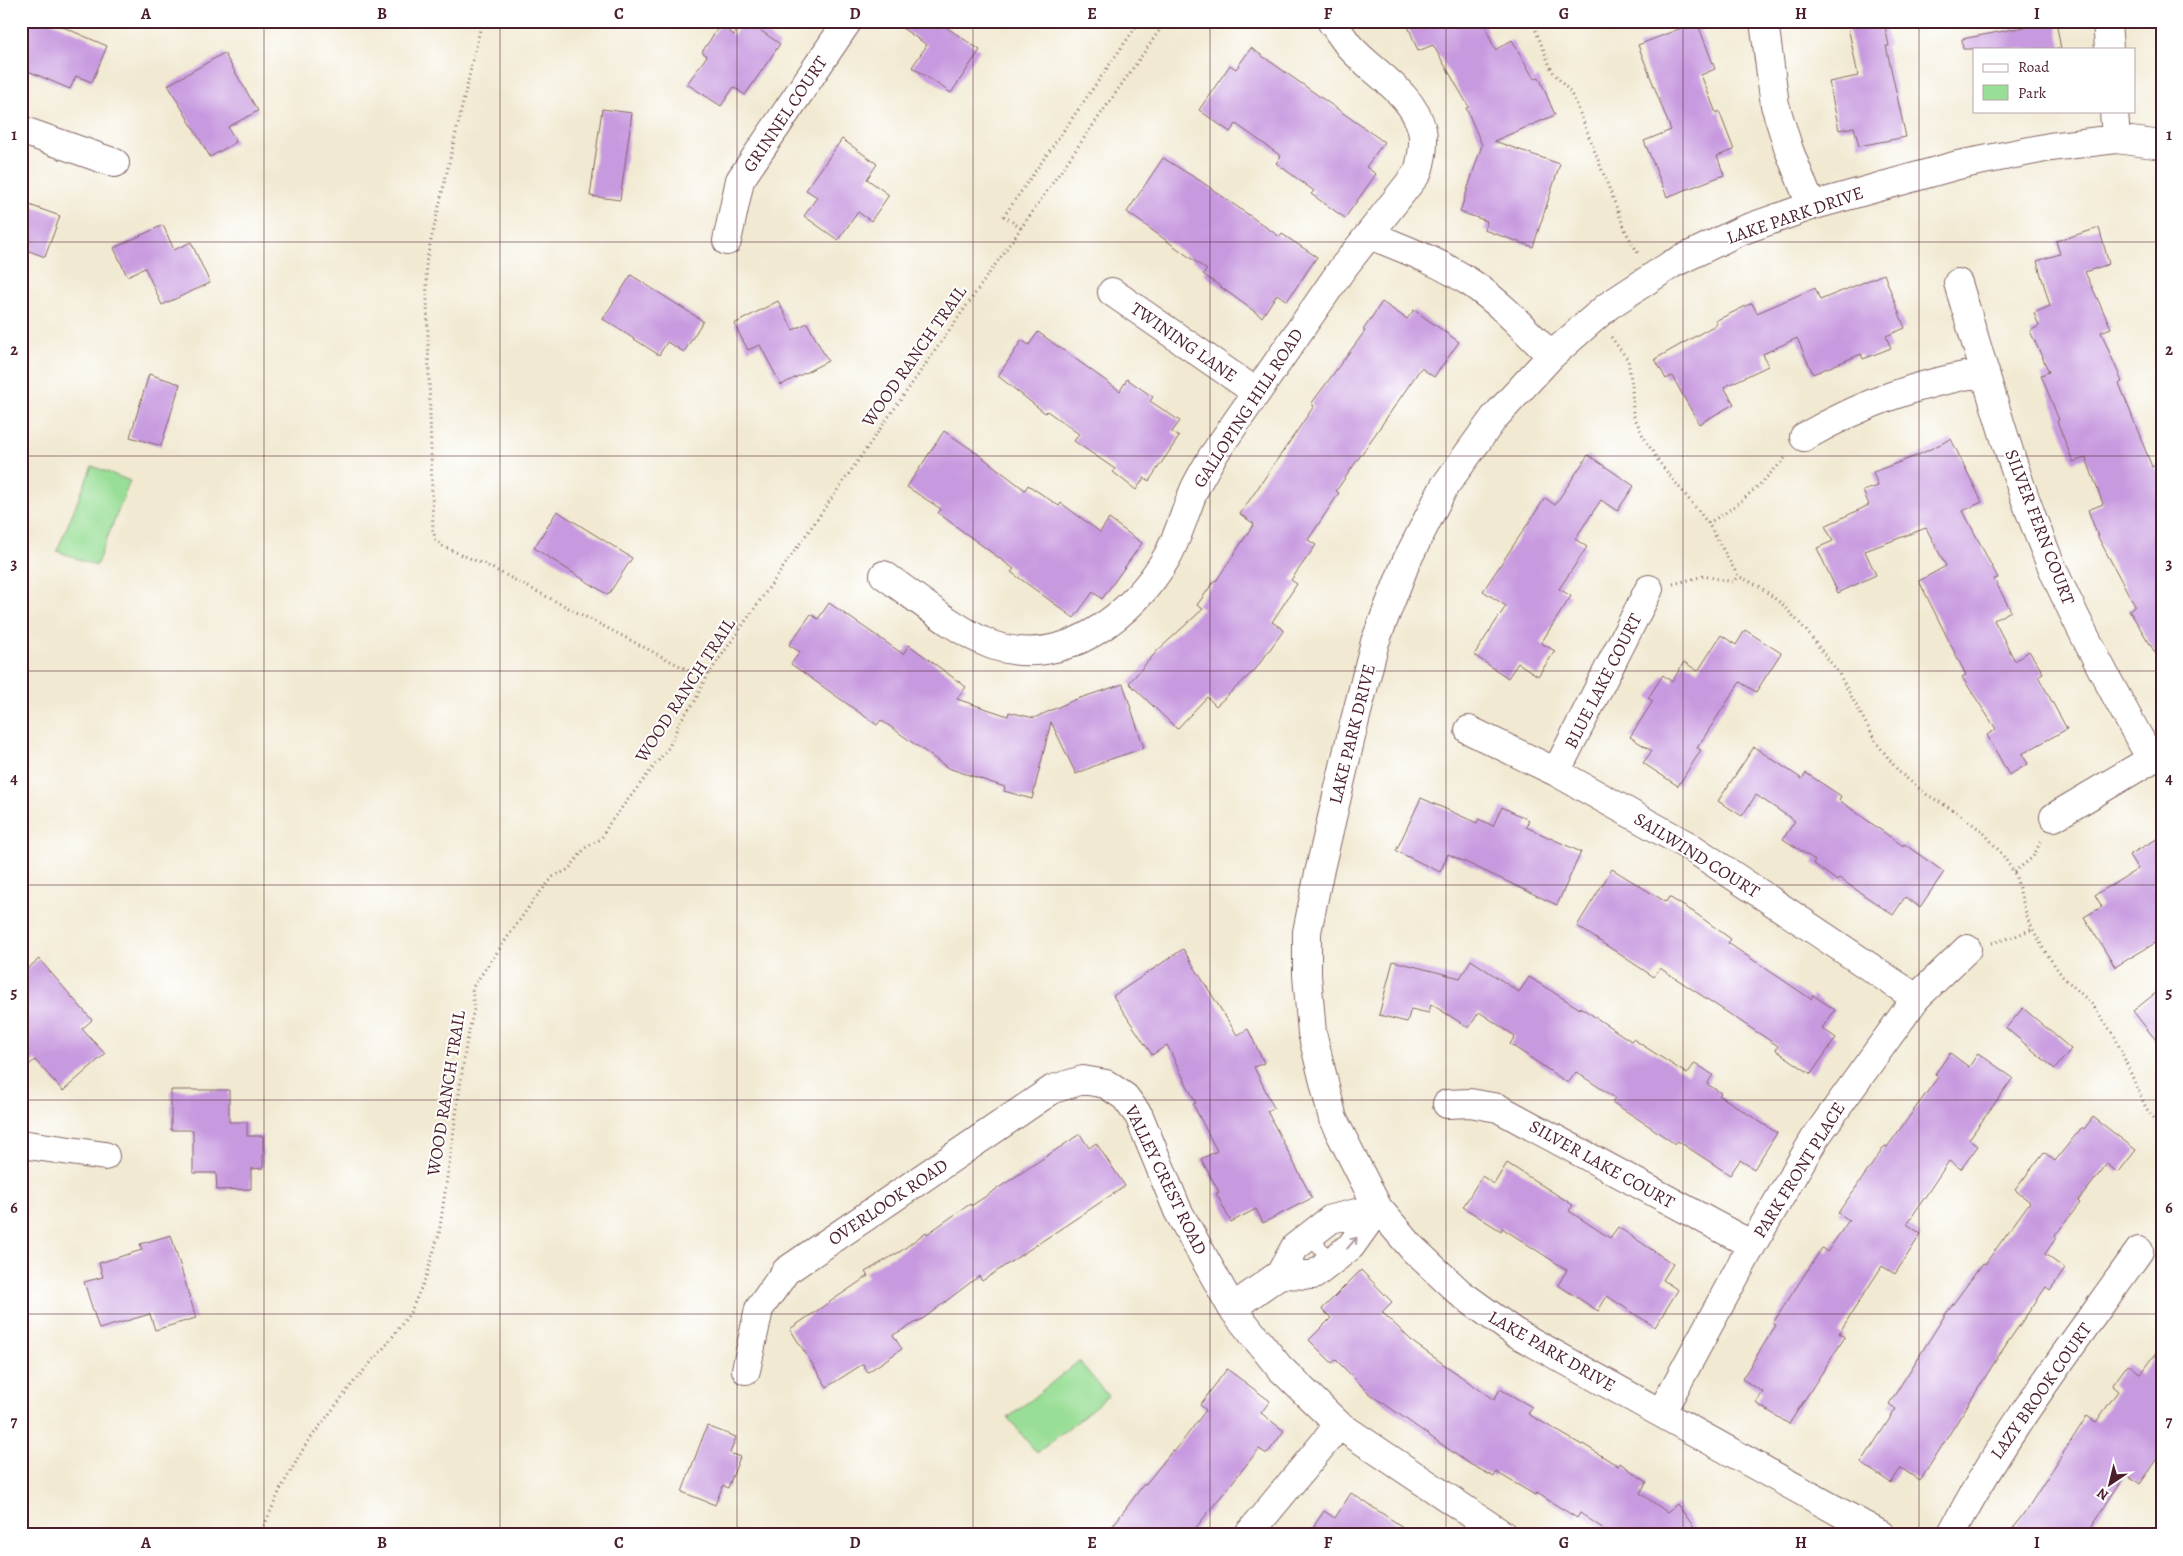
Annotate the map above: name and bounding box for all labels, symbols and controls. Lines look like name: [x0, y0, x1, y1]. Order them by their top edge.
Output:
text: A: [140, 3, 152, 25]
text: B: [377, 3, 387, 25]
text: C: [614, 3, 624, 25]
text: D: [849, 3, 861, 25]
text: E: [1087, 3, 1097, 25]
text: F: [1324, 3, 1333, 25]
text: G: [1559, 3, 1569, 25]
text: H: [1795, 3, 1807, 25]
text: I: [2034, 3, 2040, 25]
legend: [1973, 48, 2136, 112]
street label: GRINNEL COURT: [737, 51, 833, 177]
text: Road: [2018, 57, 2050, 77]
text: Park: [2018, 83, 2047, 103]
text: 1: [11, 124, 17, 146]
text: 1: [2166, 124, 2172, 146]
street label: LAKE PARK DRIVE: [1723, 180, 1867, 250]
street label: WOOD RANCH TRAIL: [856, 280, 972, 432]
street label: TWINING LANE: [1126, 296, 1242, 388]
street label: GALLOPING HILL ROAD: [1187, 324, 1309, 492]
text: 2: [10, 339, 18, 361]
text: 2: [2165, 339, 2173, 361]
street label: SILVER FERN COURT: [1999, 446, 2081, 608]
text: 3: [11, 553, 18, 575]
text: 3: [2166, 553, 2173, 575]
street label: BLUE LAKE COURT: [1559, 609, 1647, 753]
street label: WOOD RANCH TRAIL: [629, 613, 741, 767]
street label: LAKE PARK DRIVE: [1323, 662, 1381, 806]
text: 4: [10, 768, 18, 790]
text: 4: [2165, 768, 2173, 790]
street label: SAILWIND COURT: [1630, 807, 1765, 903]
text: 5: [11, 982, 18, 1004]
text: 5: [2166, 982, 2173, 1004]
street label: WOOD RANCH TRAIL: [421, 1008, 471, 1178]
street label: PARK FRONT PLACE: [1747, 1097, 1851, 1243]
street label: VALLEY CREST ROAD: [1119, 1100, 1213, 1259]
street label: SILVER LAKE COURT: [1525, 1114, 1679, 1214]
street label: OVERLOOK ROAD: [823, 1153, 953, 1251]
text: 6: [10, 1197, 18, 1219]
text: 6: [2165, 1197, 2173, 1219]
one-way arrow: [1346, 1237, 1357, 1250]
street label: LAKE PARK DRIVE: [1484, 1305, 1620, 1397]
street label: LAZY BROOK COURT: [1985, 1318, 2097, 1464]
text: 7: [11, 1411, 18, 1433]
text: 7: [2166, 1411, 2173, 1433]
north arrow: [2086, 1458, 2136, 1508]
text: N: [2093, 1484, 2112, 1505]
text: A: [140, 1532, 152, 1554]
text: B: [377, 1532, 387, 1554]
text: C: [614, 1532, 624, 1554]
text: D: [849, 1532, 861, 1554]
text: E: [1087, 1532, 1097, 1554]
text: F: [1324, 1532, 1333, 1554]
text: G: [1559, 1532, 1569, 1554]
text: H: [1795, 1532, 1807, 1554]
text: I: [2034, 1532, 2040, 1554]

